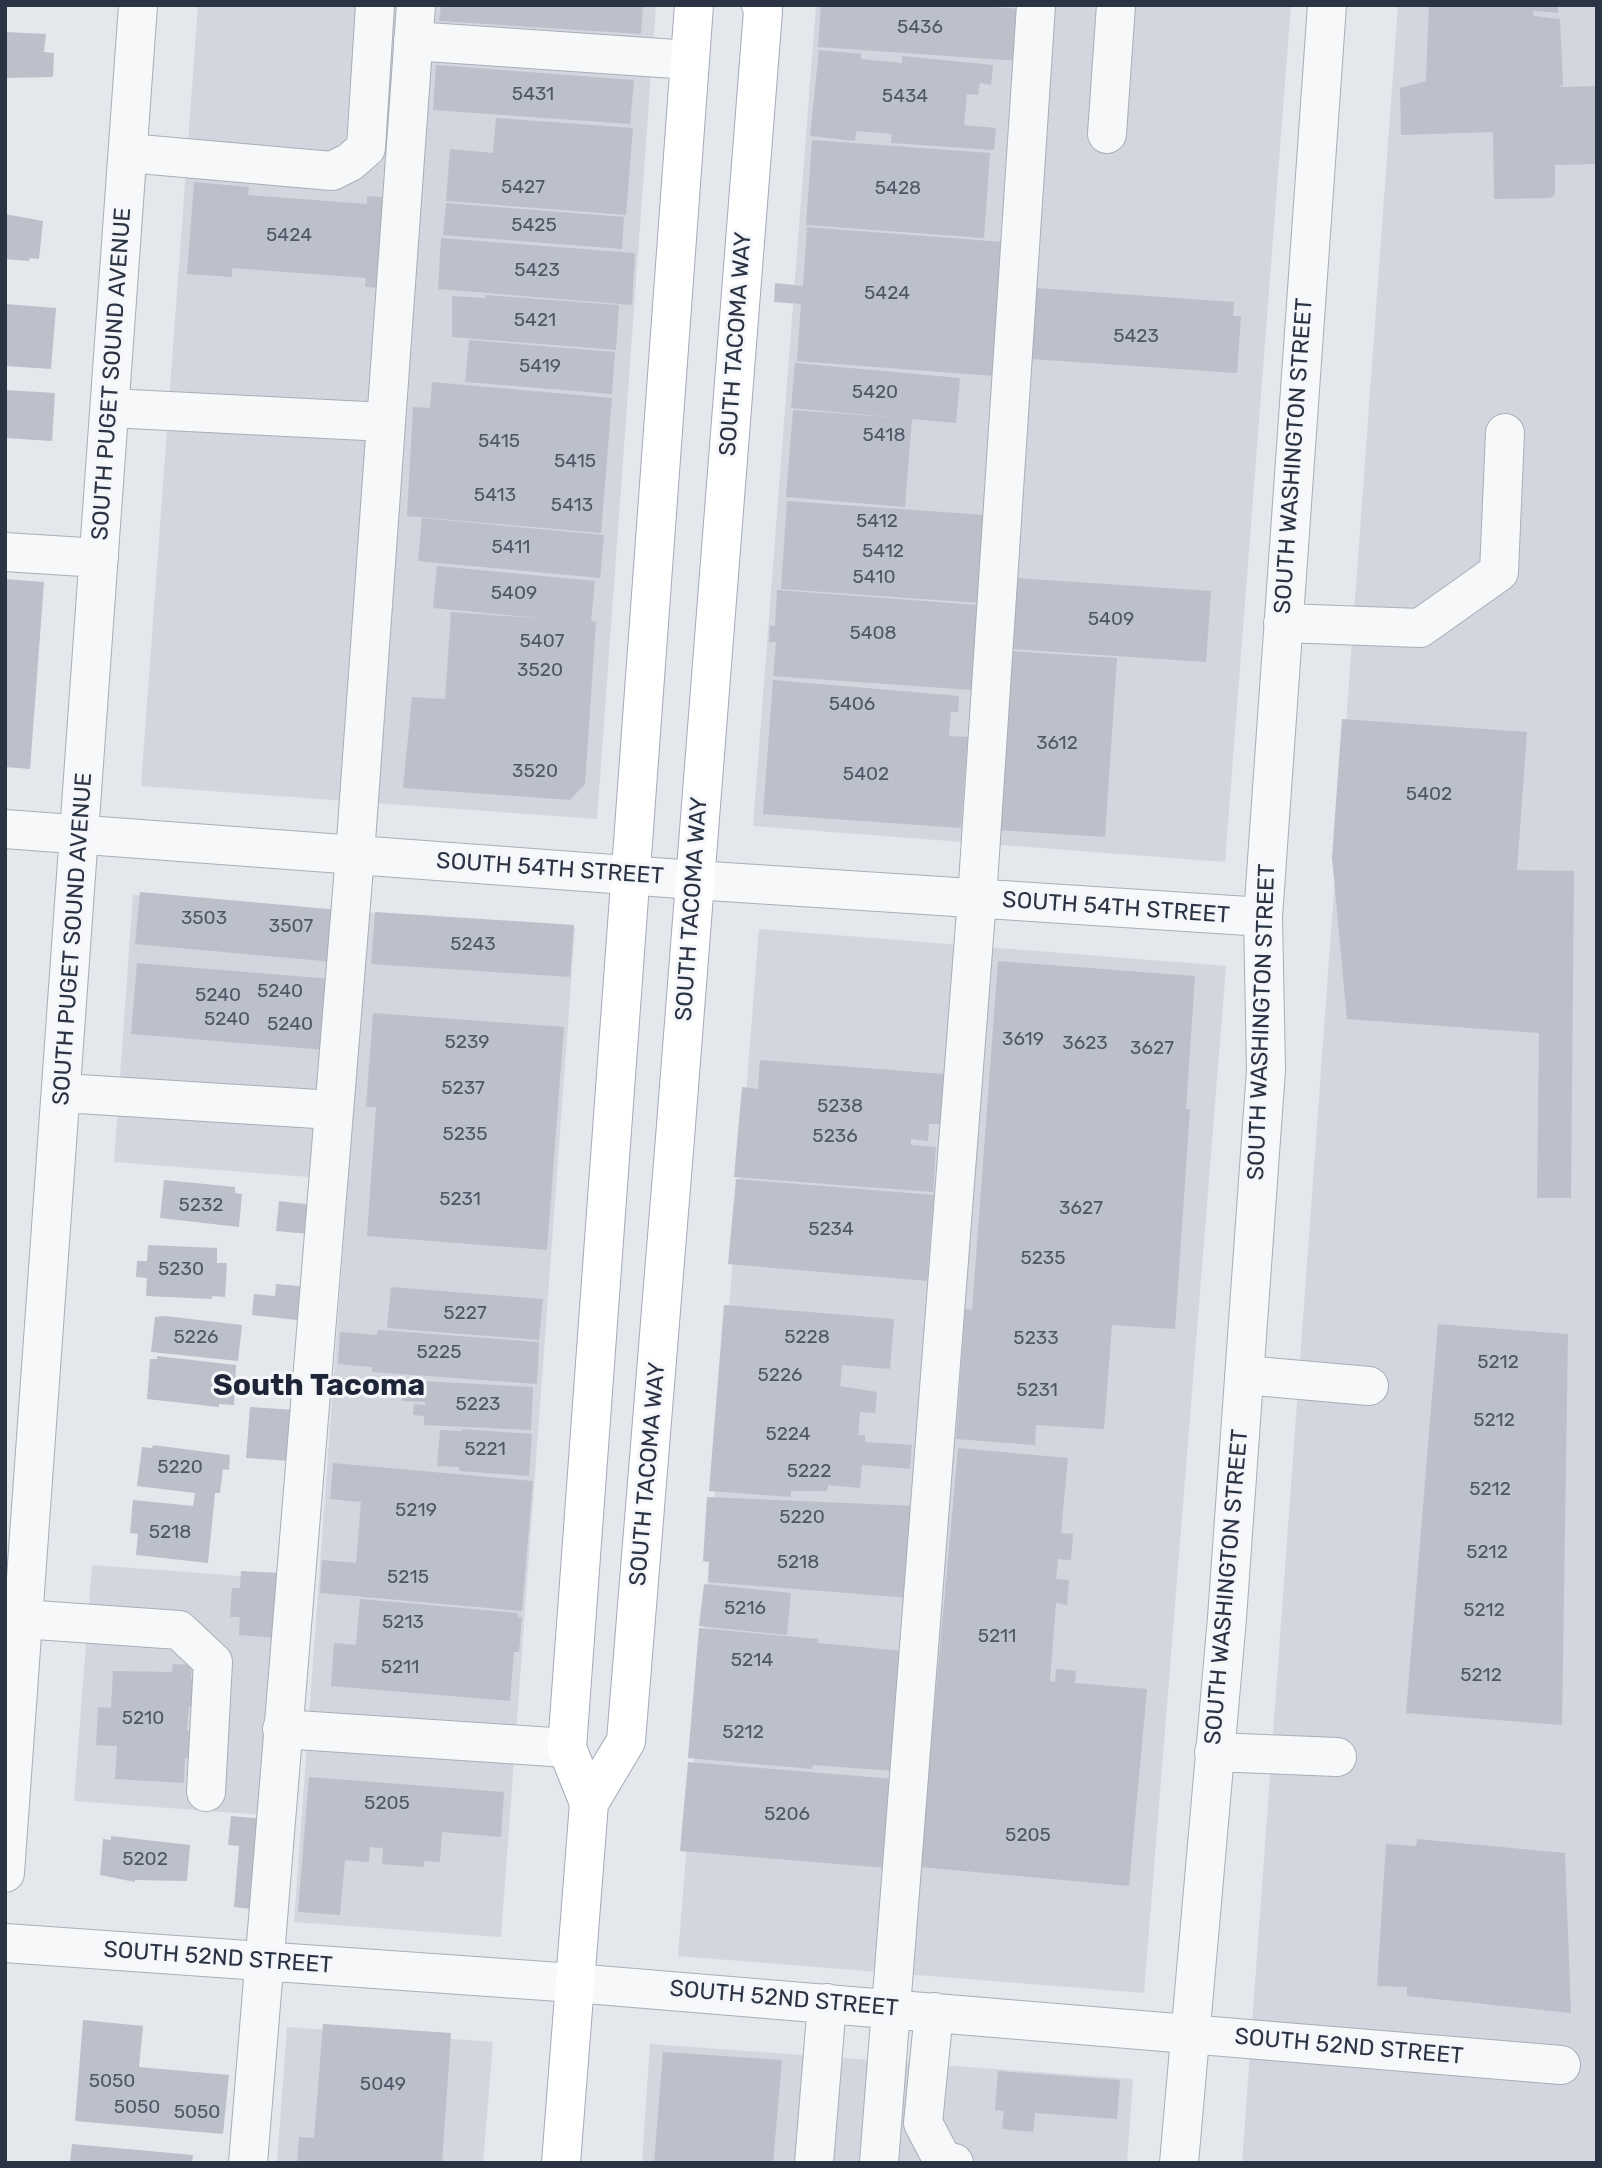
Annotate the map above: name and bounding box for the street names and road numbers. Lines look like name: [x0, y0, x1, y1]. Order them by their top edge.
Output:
street label: SOUTH PUGET SOUND AVENUE: [87, 207, 137, 541]
street label: SOUTH TACOMA WAY: [714, 231, 758, 457]
street label: SOUTH WASHINGTON STREET: [1269, 297, 1319, 615]
street label: SOUTH PUGET SOUND AVENUE: [48, 772, 98, 1106]
street label: SOUTH TACOMA WAY: [670, 796, 714, 1022]
street label: SOUTH 54TH STREET: [435, 847, 665, 891]
street label: SOUTH WASHINGTON STREET: [1243, 863, 1281, 1181]
street label: SOUTH 54TH STREET: [1001, 886, 1231, 930]
street label: SOUTH TACOMA WAY: [624, 1361, 672, 1587]
street label: SOUTH WASHINGTON STREET: [1199, 1428, 1255, 1746]
street label: SOUTH 52ND STREET: [102, 1936, 334, 1980]
street label: SOUTH 52ND STREET: [668, 1975, 900, 2023]
street label: SOUTH 52ND STREET: [1233, 2023, 1465, 2071]

